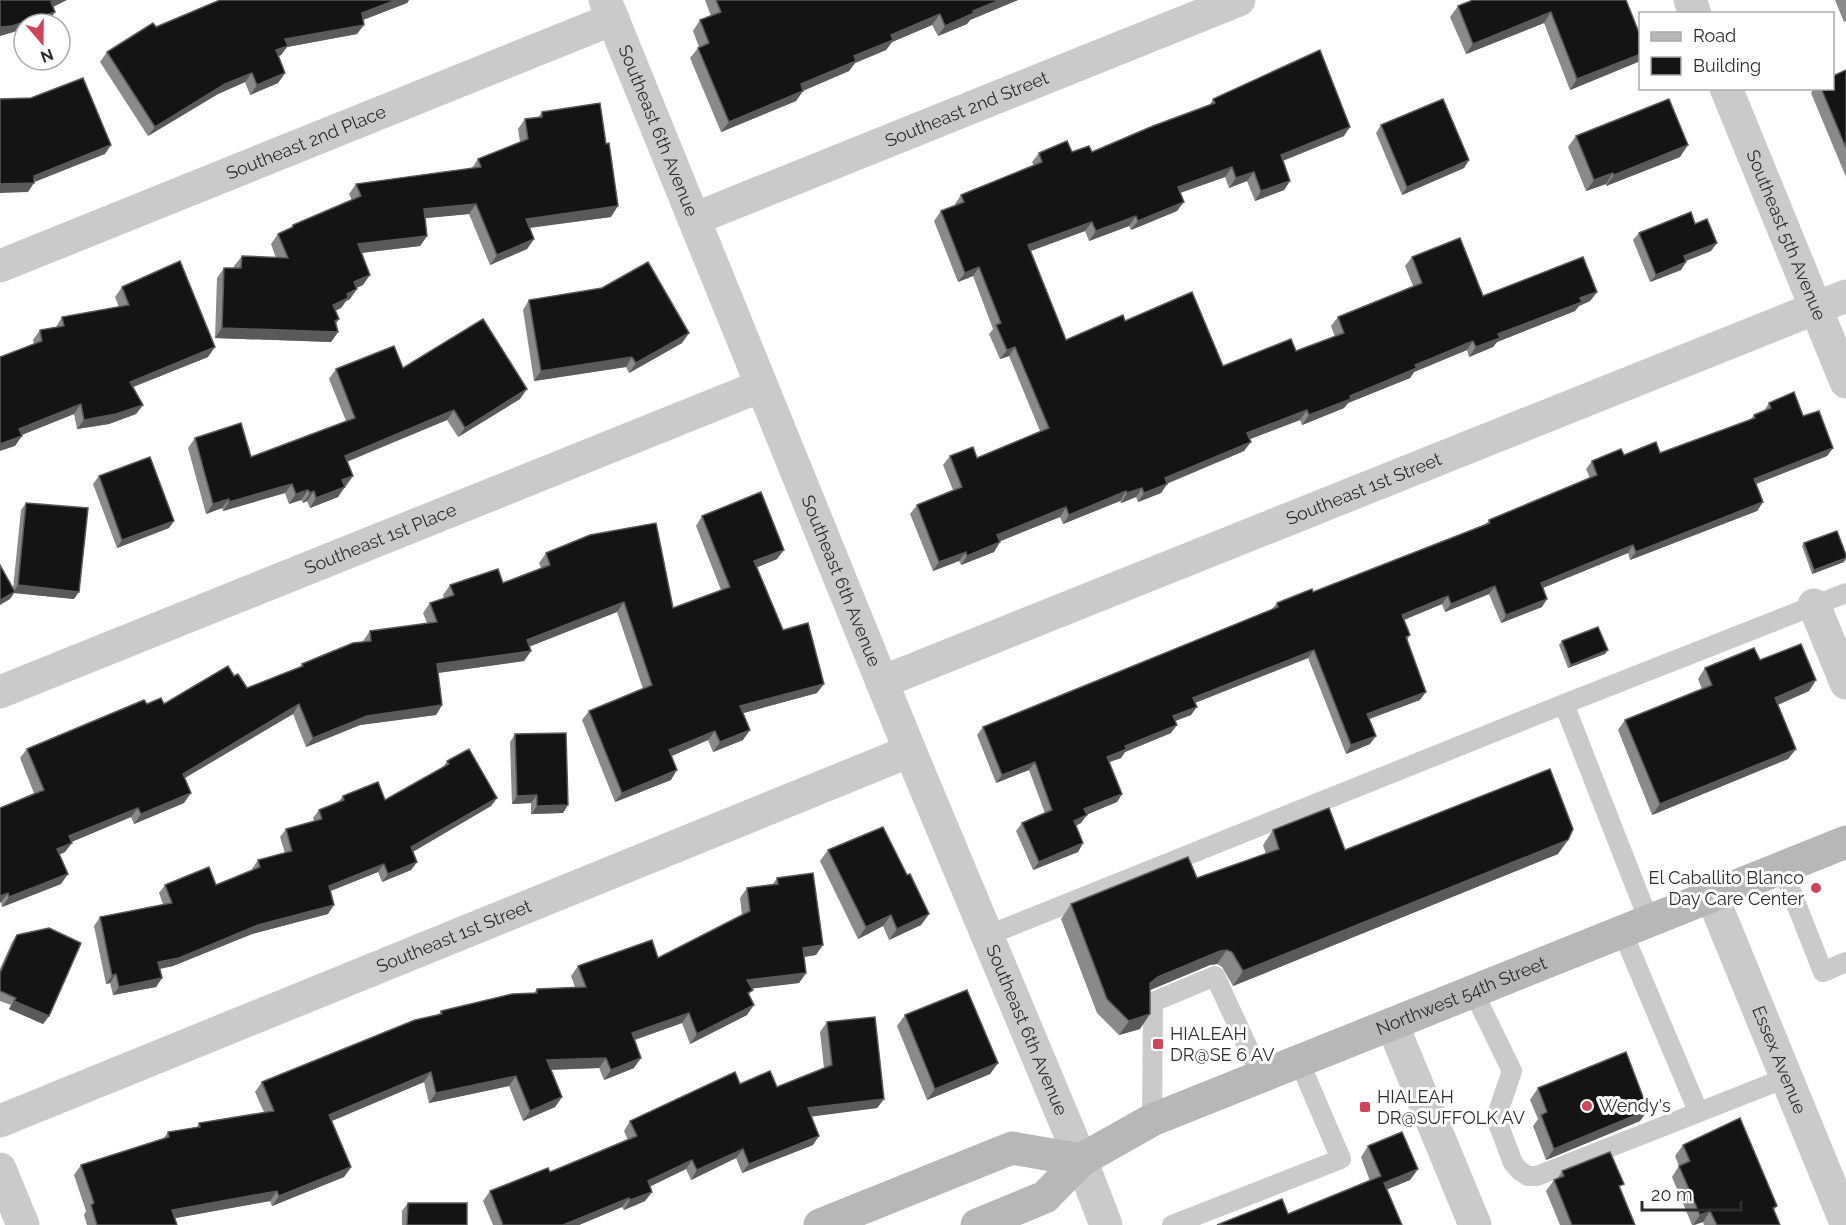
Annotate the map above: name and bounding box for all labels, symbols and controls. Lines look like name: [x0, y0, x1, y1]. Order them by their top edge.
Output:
north arrow: [12, 12, 72, 72]
legend: [1639, 12, 1834, 90]
text: Road: [1693, 25, 1736, 46]
street label: Southeast 6th Avenue: [614, 42, 703, 220]
text: N: [38, 45, 56, 67]
text: Building: [1693, 55, 1761, 76]
street label: Southeast 2nd Street: [882, 67, 1051, 151]
street label: Southeast 2nd Place: [223, 100, 389, 184]
street label: Southeast 5th Avenue: [1742, 147, 1831, 324]
street label: Southeast 1st Street: [1283, 448, 1444, 529]
street label: Southeast 6th Avenue: [797, 492, 886, 670]
street label: Southeast 1st Place: [301, 498, 460, 579]
place label: El Caballito Blanco Day Care Center: [1648, 867, 1805, 909]
marker: El Caballito Blanco Day Care Center: [1809, 881, 1823, 895]
street label: Southeast 1st Street: [373, 895, 534, 977]
street label: Southeast 6th Avenue: [982, 941, 1072, 1119]
street label: Northwest 54th Street: [1373, 952, 1550, 1039]
street label: Essex Avenue: [1748, 1002, 1811, 1117]
place label: HIALEAH DR@SE 6 AV: [1170, 1023, 1274, 1065]
marker: HIALEAH DR@SE 6 AV: [1151, 1037, 1165, 1051]
place label: HIALEAH DR@SUFFOLK AV: [1377, 1086, 1525, 1128]
place label: Wendy's: [1599, 1095, 1671, 1116]
marker: Wendy's: [1580, 1099, 1594, 1113]
marker: HIALEAH DR@SUFFOLK AV: [1358, 1100, 1372, 1114]
scale bar: [1642, 1174, 1741, 1212]
text: 20 m: [1651, 1184, 1693, 1205]

